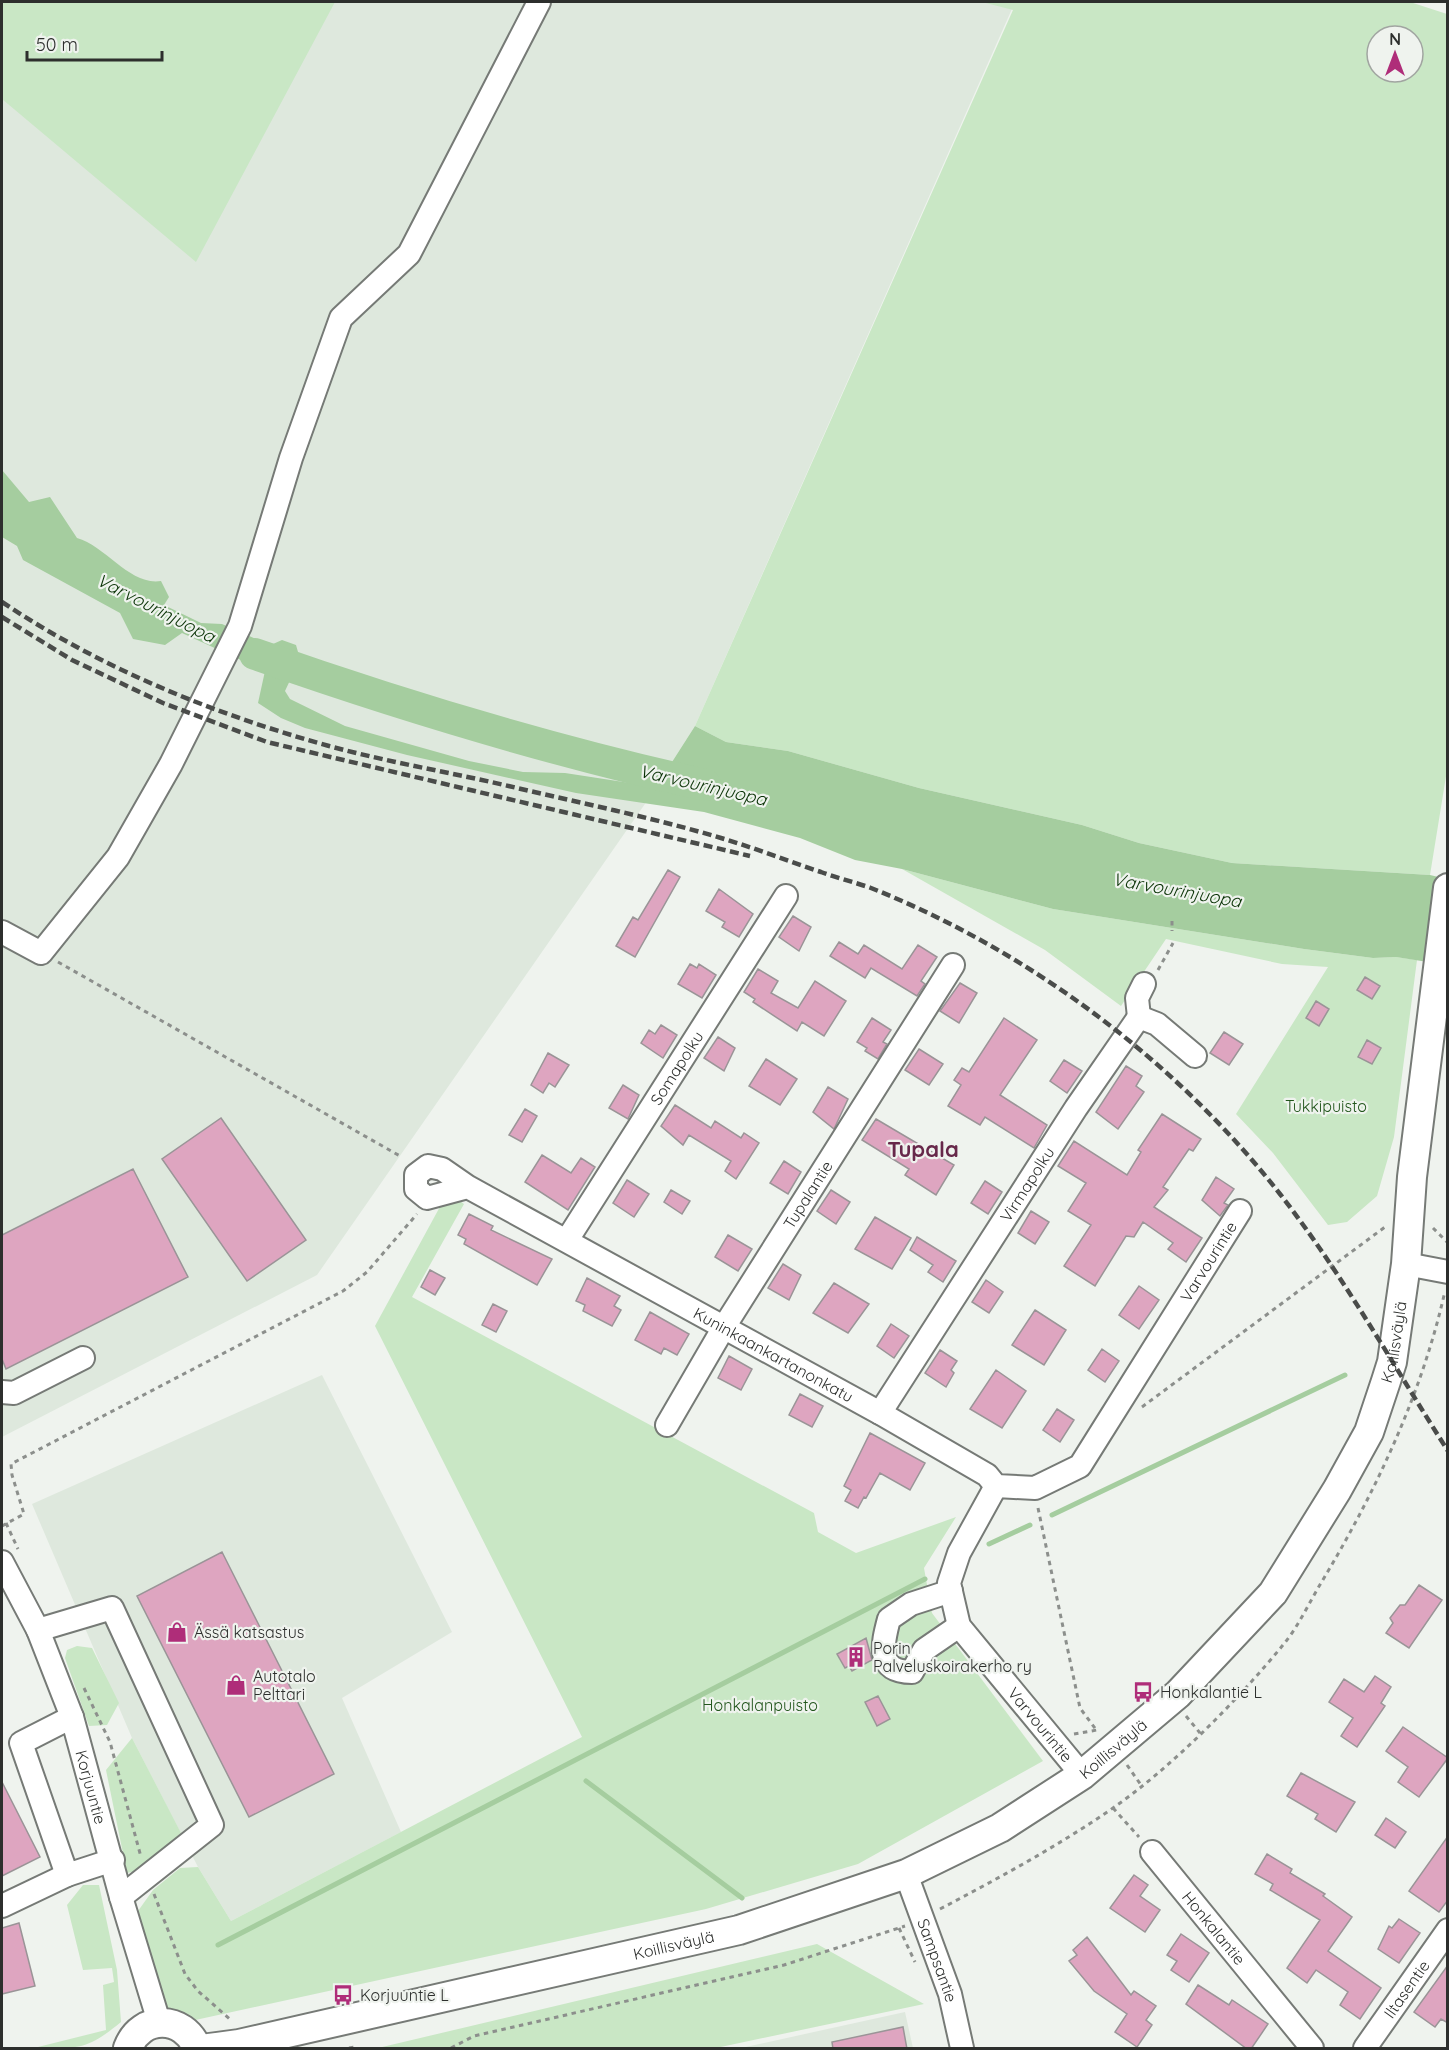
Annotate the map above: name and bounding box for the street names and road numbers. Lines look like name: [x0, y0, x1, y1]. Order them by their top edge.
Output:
street label: Somapolku: [646, 1027, 707, 1109]
street label: Virmapolku: [996, 1143, 1058, 1225]
street label: Tupalantie: [779, 1157, 837, 1232]
street label: Varvourintie: [1176, 1218, 1241, 1305]
street label: Koillisväylä: [1376, 1300, 1411, 1385]
street label: Kuninkaankartanonkatu: [690, 1303, 857, 1406]
street label: Varvourintie: [1004, 1683, 1077, 1766]
street label: Koillisväylä: [1075, 1715, 1151, 1783]
street label: Korjuuntie: [71, 1748, 111, 1826]
street label: Honkalantie: [1178, 1887, 1250, 1969]
street label: Sampsantie: [913, 1916, 961, 2004]
street label: Koillisväylä: [631, 1926, 716, 1964]
street label: Iltasentie: [1379, 1956, 1434, 2022]

